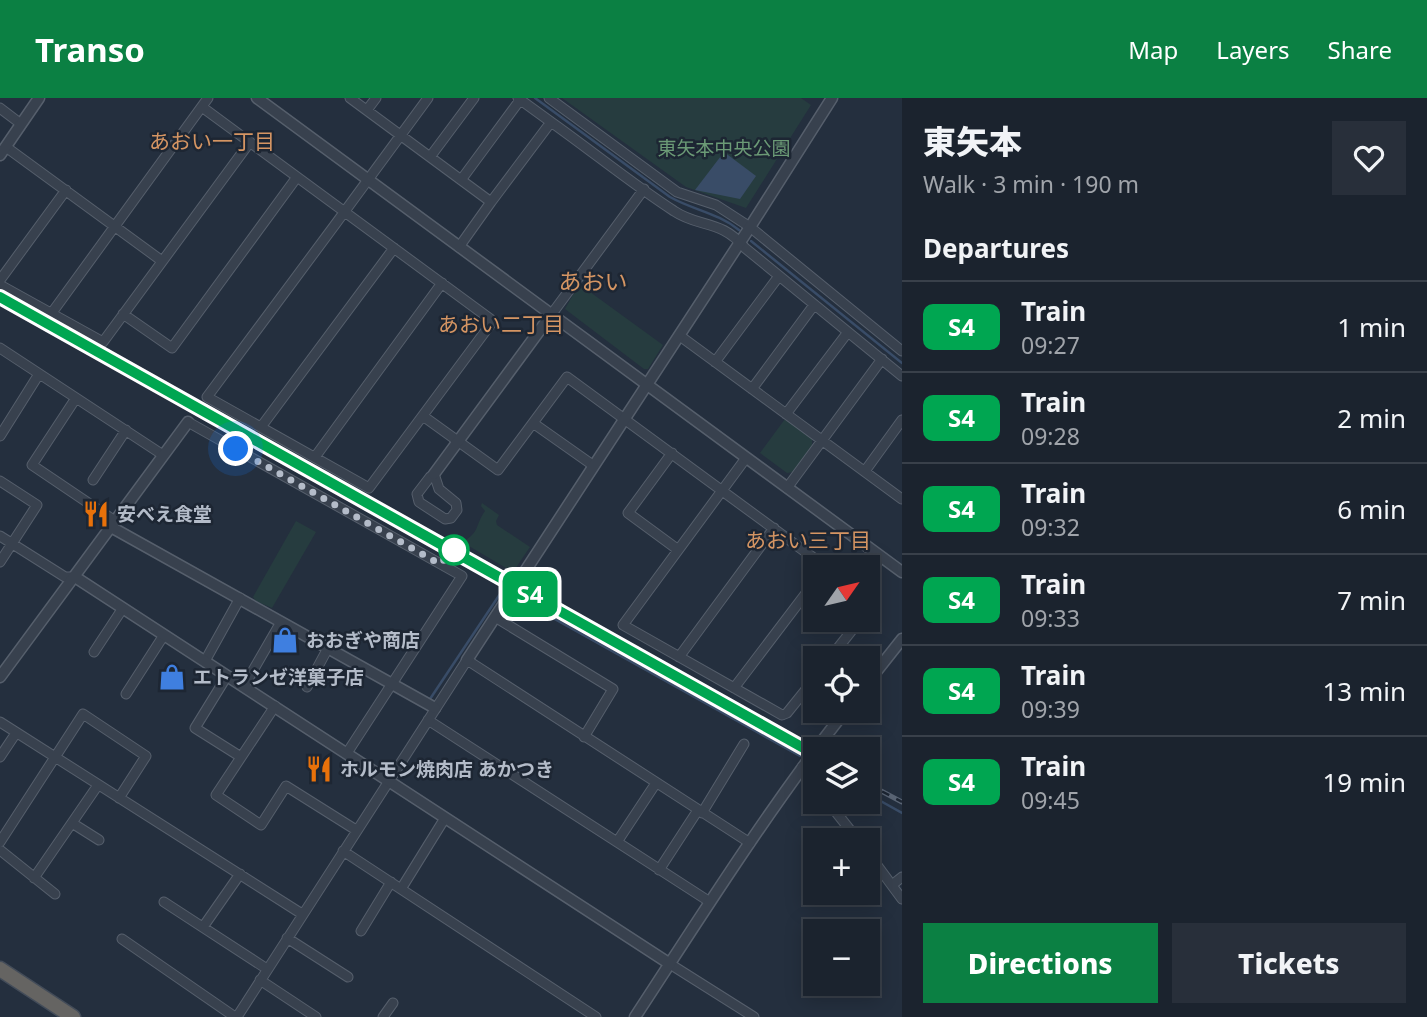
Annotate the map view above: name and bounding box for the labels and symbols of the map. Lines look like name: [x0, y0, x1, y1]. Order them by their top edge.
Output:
district label: あおい一丁目: [149, 127, 275, 155]
park label: 東矢本中央公園: [657, 135, 791, 161]
district label: あおい: [559, 265, 628, 297]
district label: あおい二丁目: [438, 310, 564, 338]
your location: [218, 431, 253, 466]
restaurant icon: 安べえ食堂: [81, 499, 111, 529]
place label: 安べえ食堂: [117, 501, 212, 527]
district label: あおい三丁目: [745, 526, 871, 554]
unlabelled marker: [439, 535, 469, 565]
north arrow: [803, 555, 880, 632]
line badge: S4: [498, 571, 562, 617]
shop icon: おおぎや商店: [270, 625, 300, 655]
place label: おおぎや商店: [306, 627, 420, 653]
shop icon: エトランゼ洋菓子店: [157, 662, 187, 692]
place label: エトランゼ洋菓子店: [193, 664, 364, 690]
restaurant icon: ホルモン焼肉店 あかつき: [304, 754, 334, 784]
place label: ホルモン焼肉店 あかつき: [340, 756, 554, 782]

